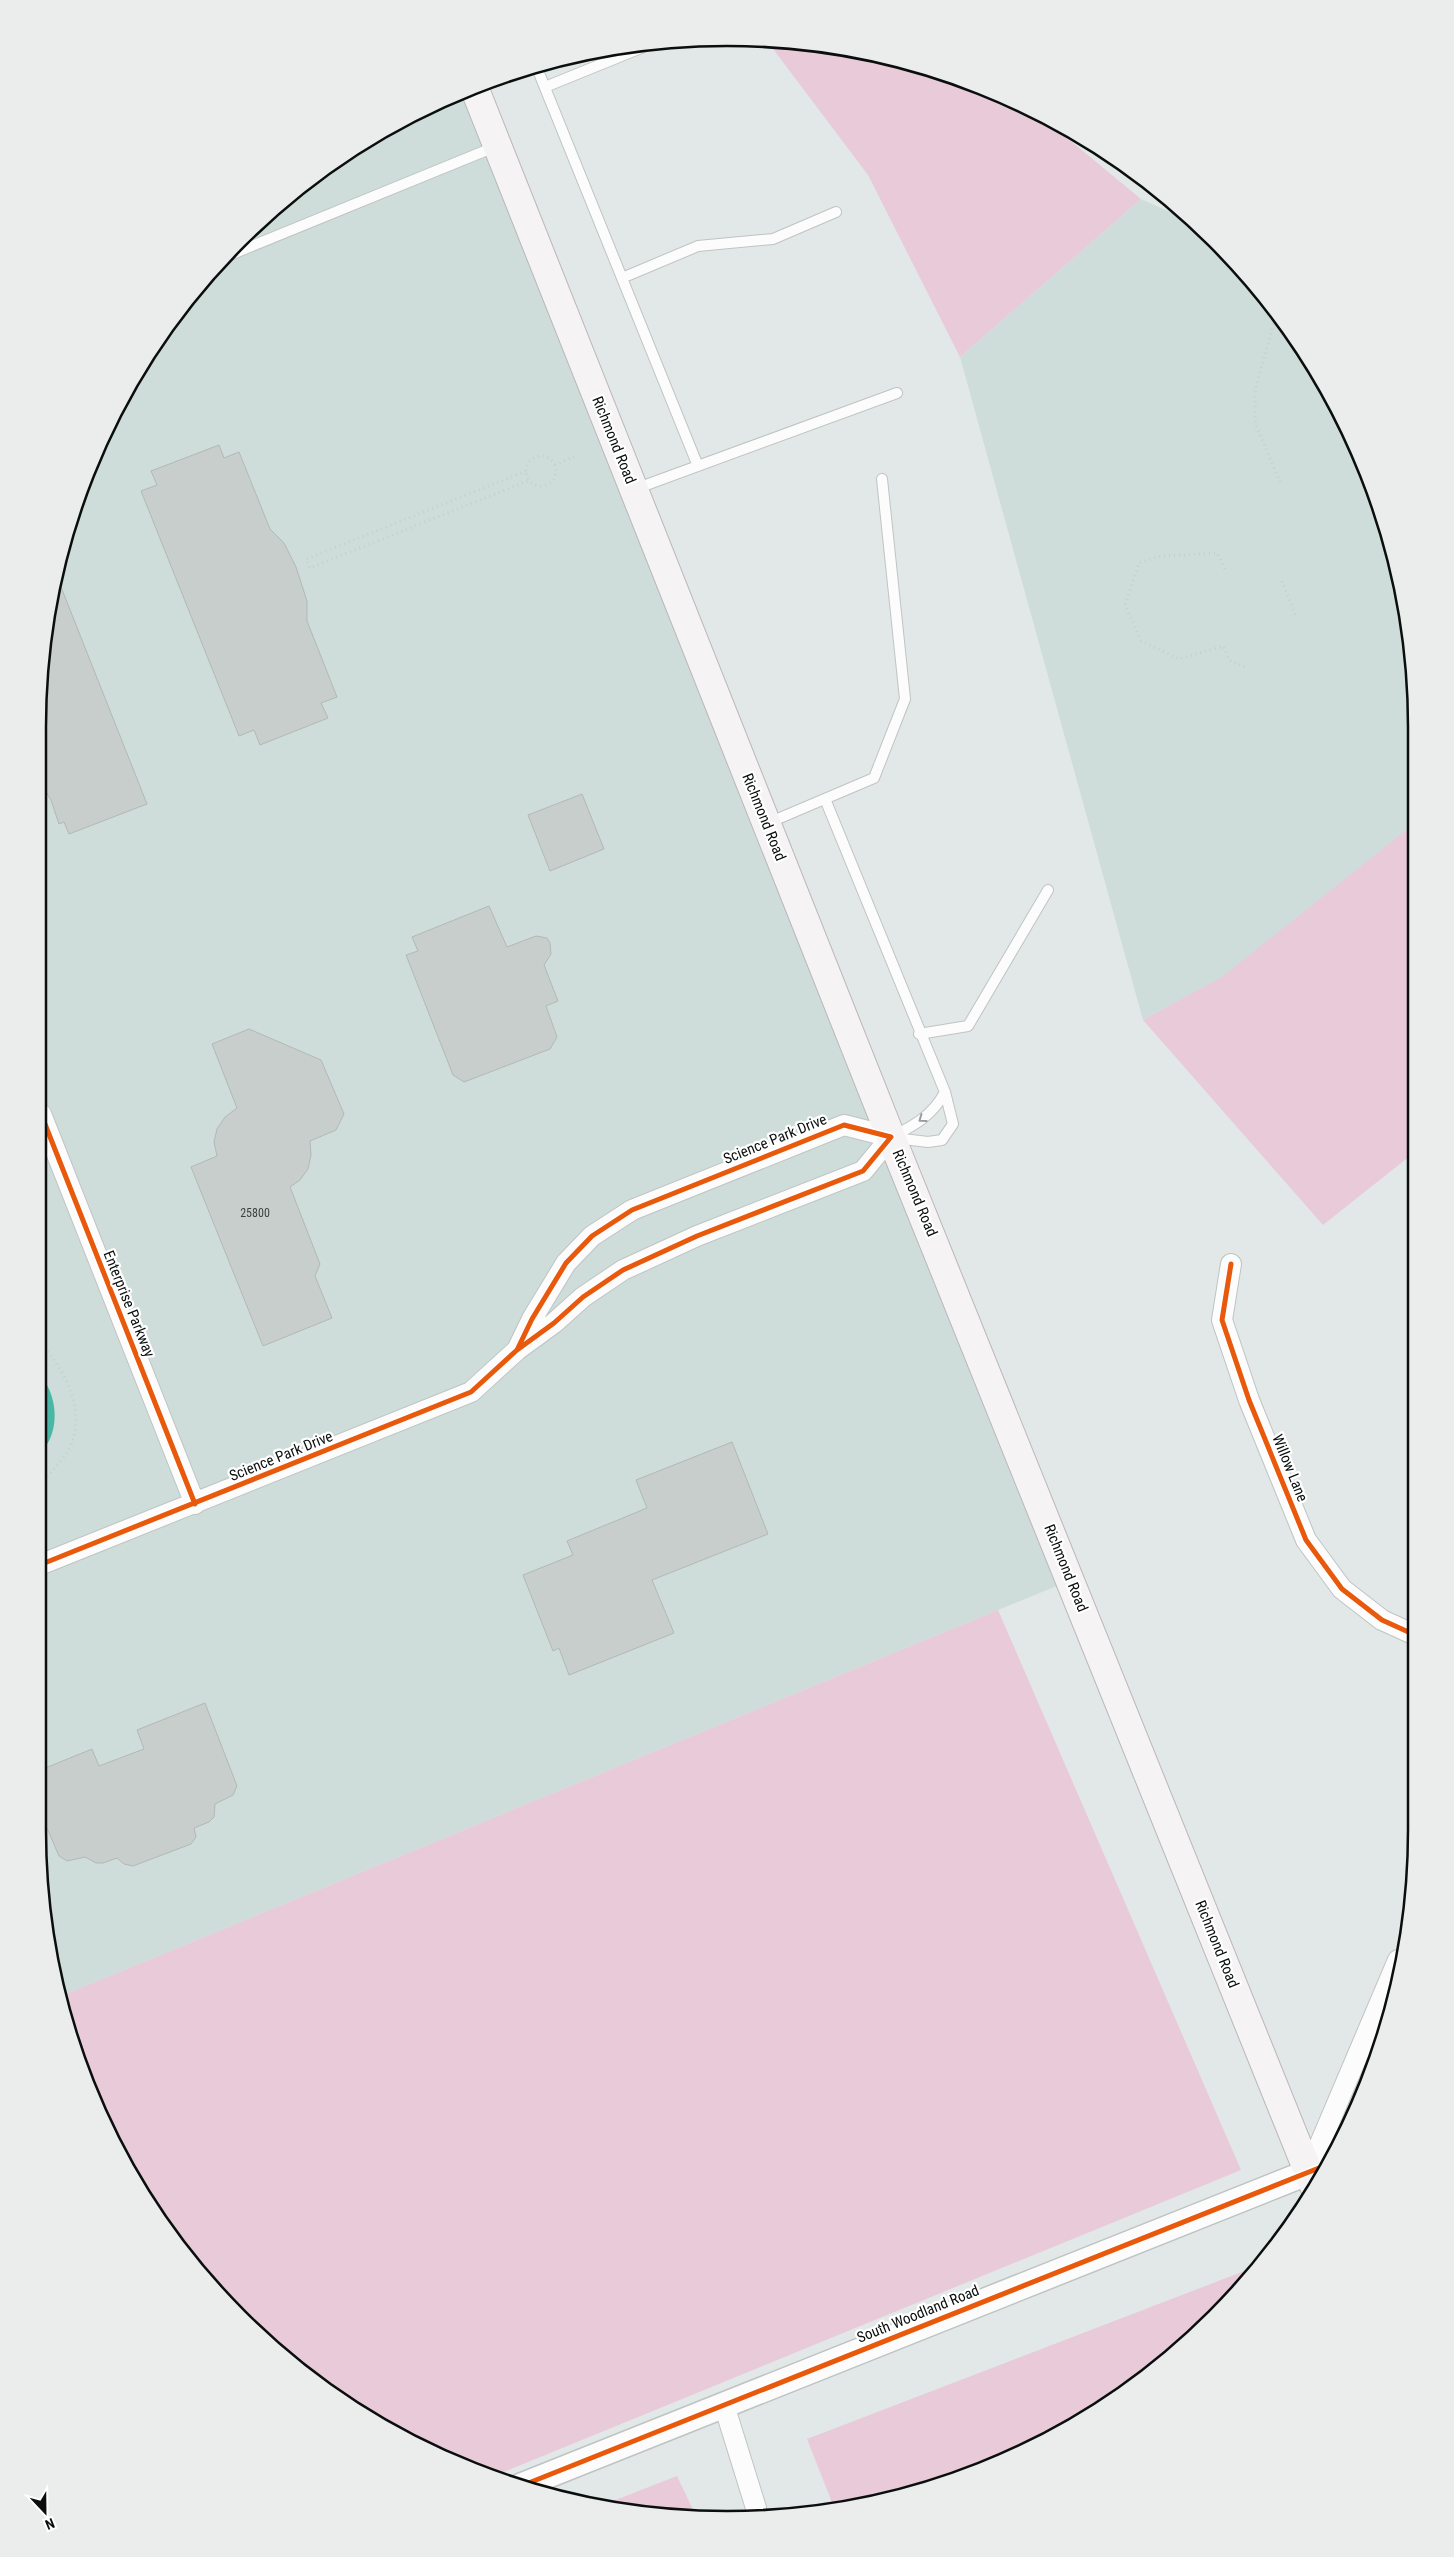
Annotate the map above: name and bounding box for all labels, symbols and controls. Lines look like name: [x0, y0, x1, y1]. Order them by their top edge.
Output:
street label: Richmond Road: [588, 394, 640, 486]
street label: Richmond Road: [738, 771, 790, 863]
street label: Science Park Drive: [721, 1110, 829, 1168]
one-way arrow: [919, 1113, 928, 1121]
street label: Richmond Road: [889, 1147, 941, 1239]
house number: 25800: [240, 1206, 270, 1220]
street label: Enterprise Parkway: [99, 1248, 159, 1360]
street label: Science Park Drive: [227, 1427, 335, 1485]
street label: Willow Lane: [1268, 1432, 1312, 1504]
street label: Richmond Road: [1040, 1522, 1092, 1614]
street label: Richmond Road: [1191, 1898, 1243, 1990]
street label: South Woodland Road: [854, 2281, 982, 2347]
north arrow: [20, 2487, 70, 2537]
text: N: [43, 2515, 57, 2533]

